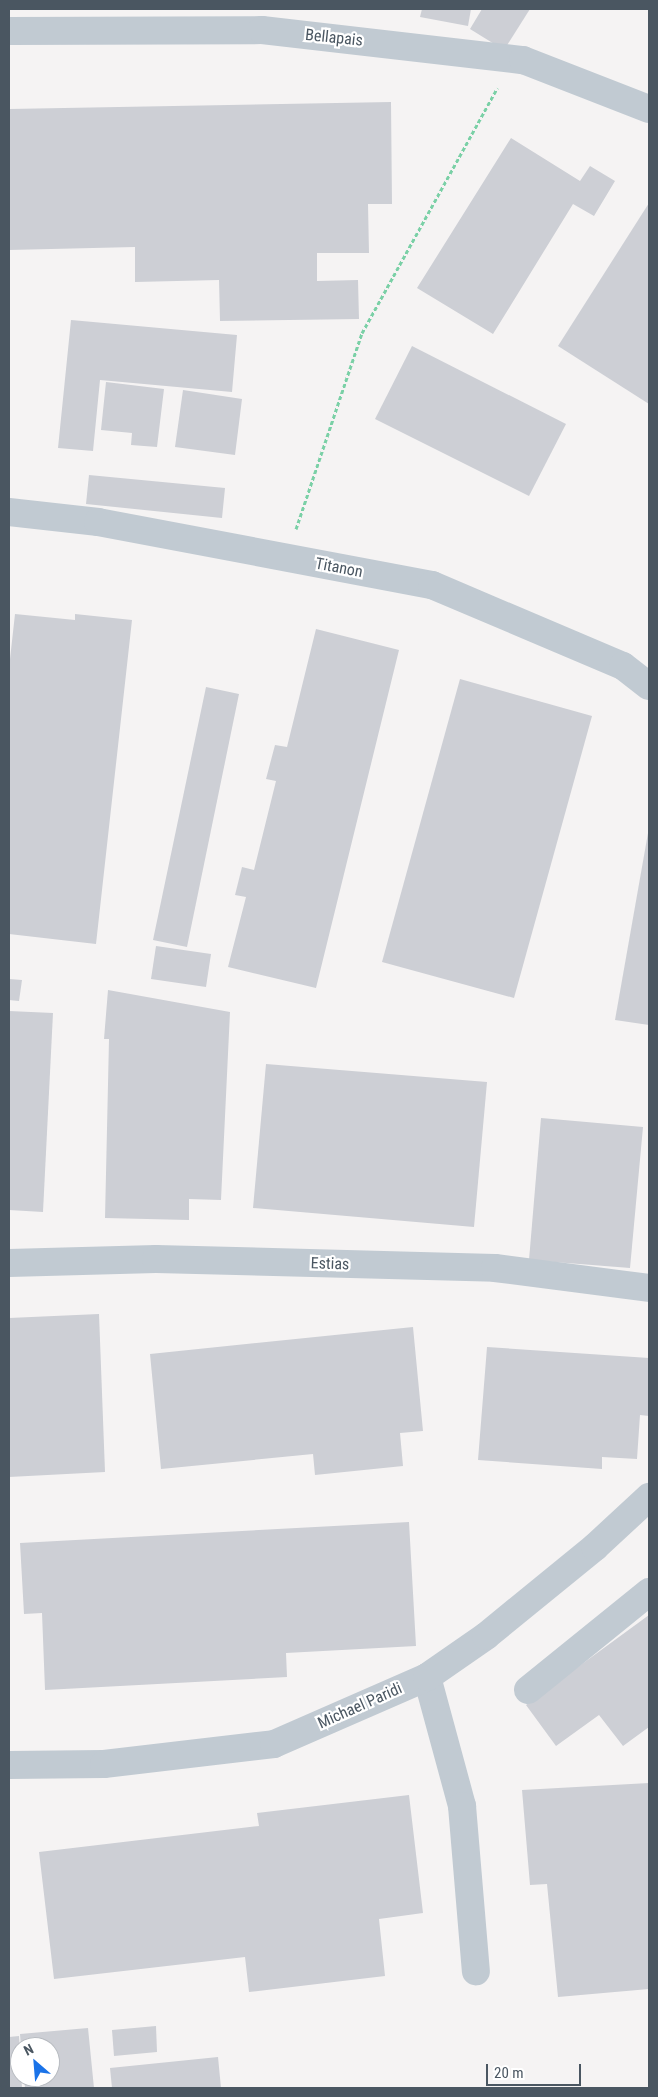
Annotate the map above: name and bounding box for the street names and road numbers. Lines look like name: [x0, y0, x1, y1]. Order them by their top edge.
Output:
street label: Bellapais: [304, 25, 364, 51]
street label: Titanon: [314, 554, 364, 582]
street label: Estias: [310, 1254, 350, 1274]
street label: Michael Paridi: [315, 1679, 405, 1733]

